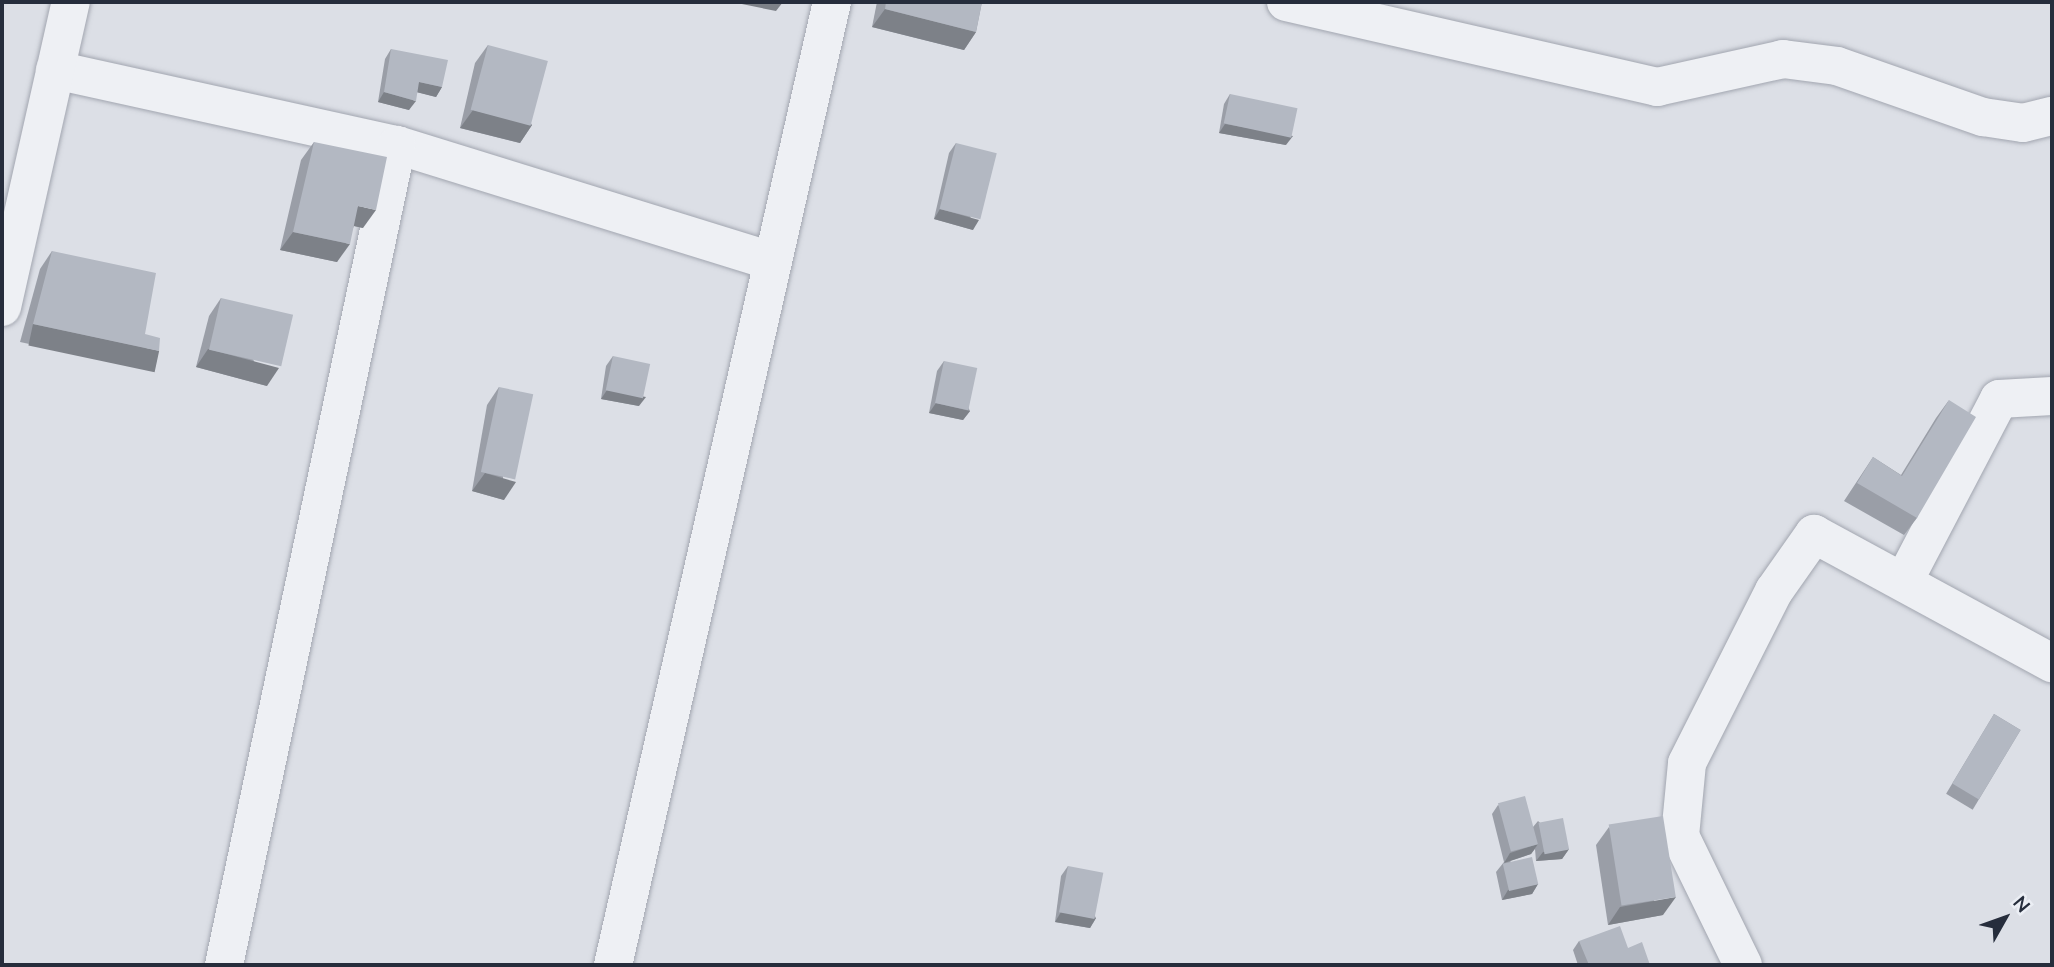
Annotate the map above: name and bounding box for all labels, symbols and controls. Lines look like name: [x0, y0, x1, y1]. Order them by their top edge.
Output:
north arrow: [1970, 883, 2040, 953]
text: N: [2007, 891, 2036, 918]

